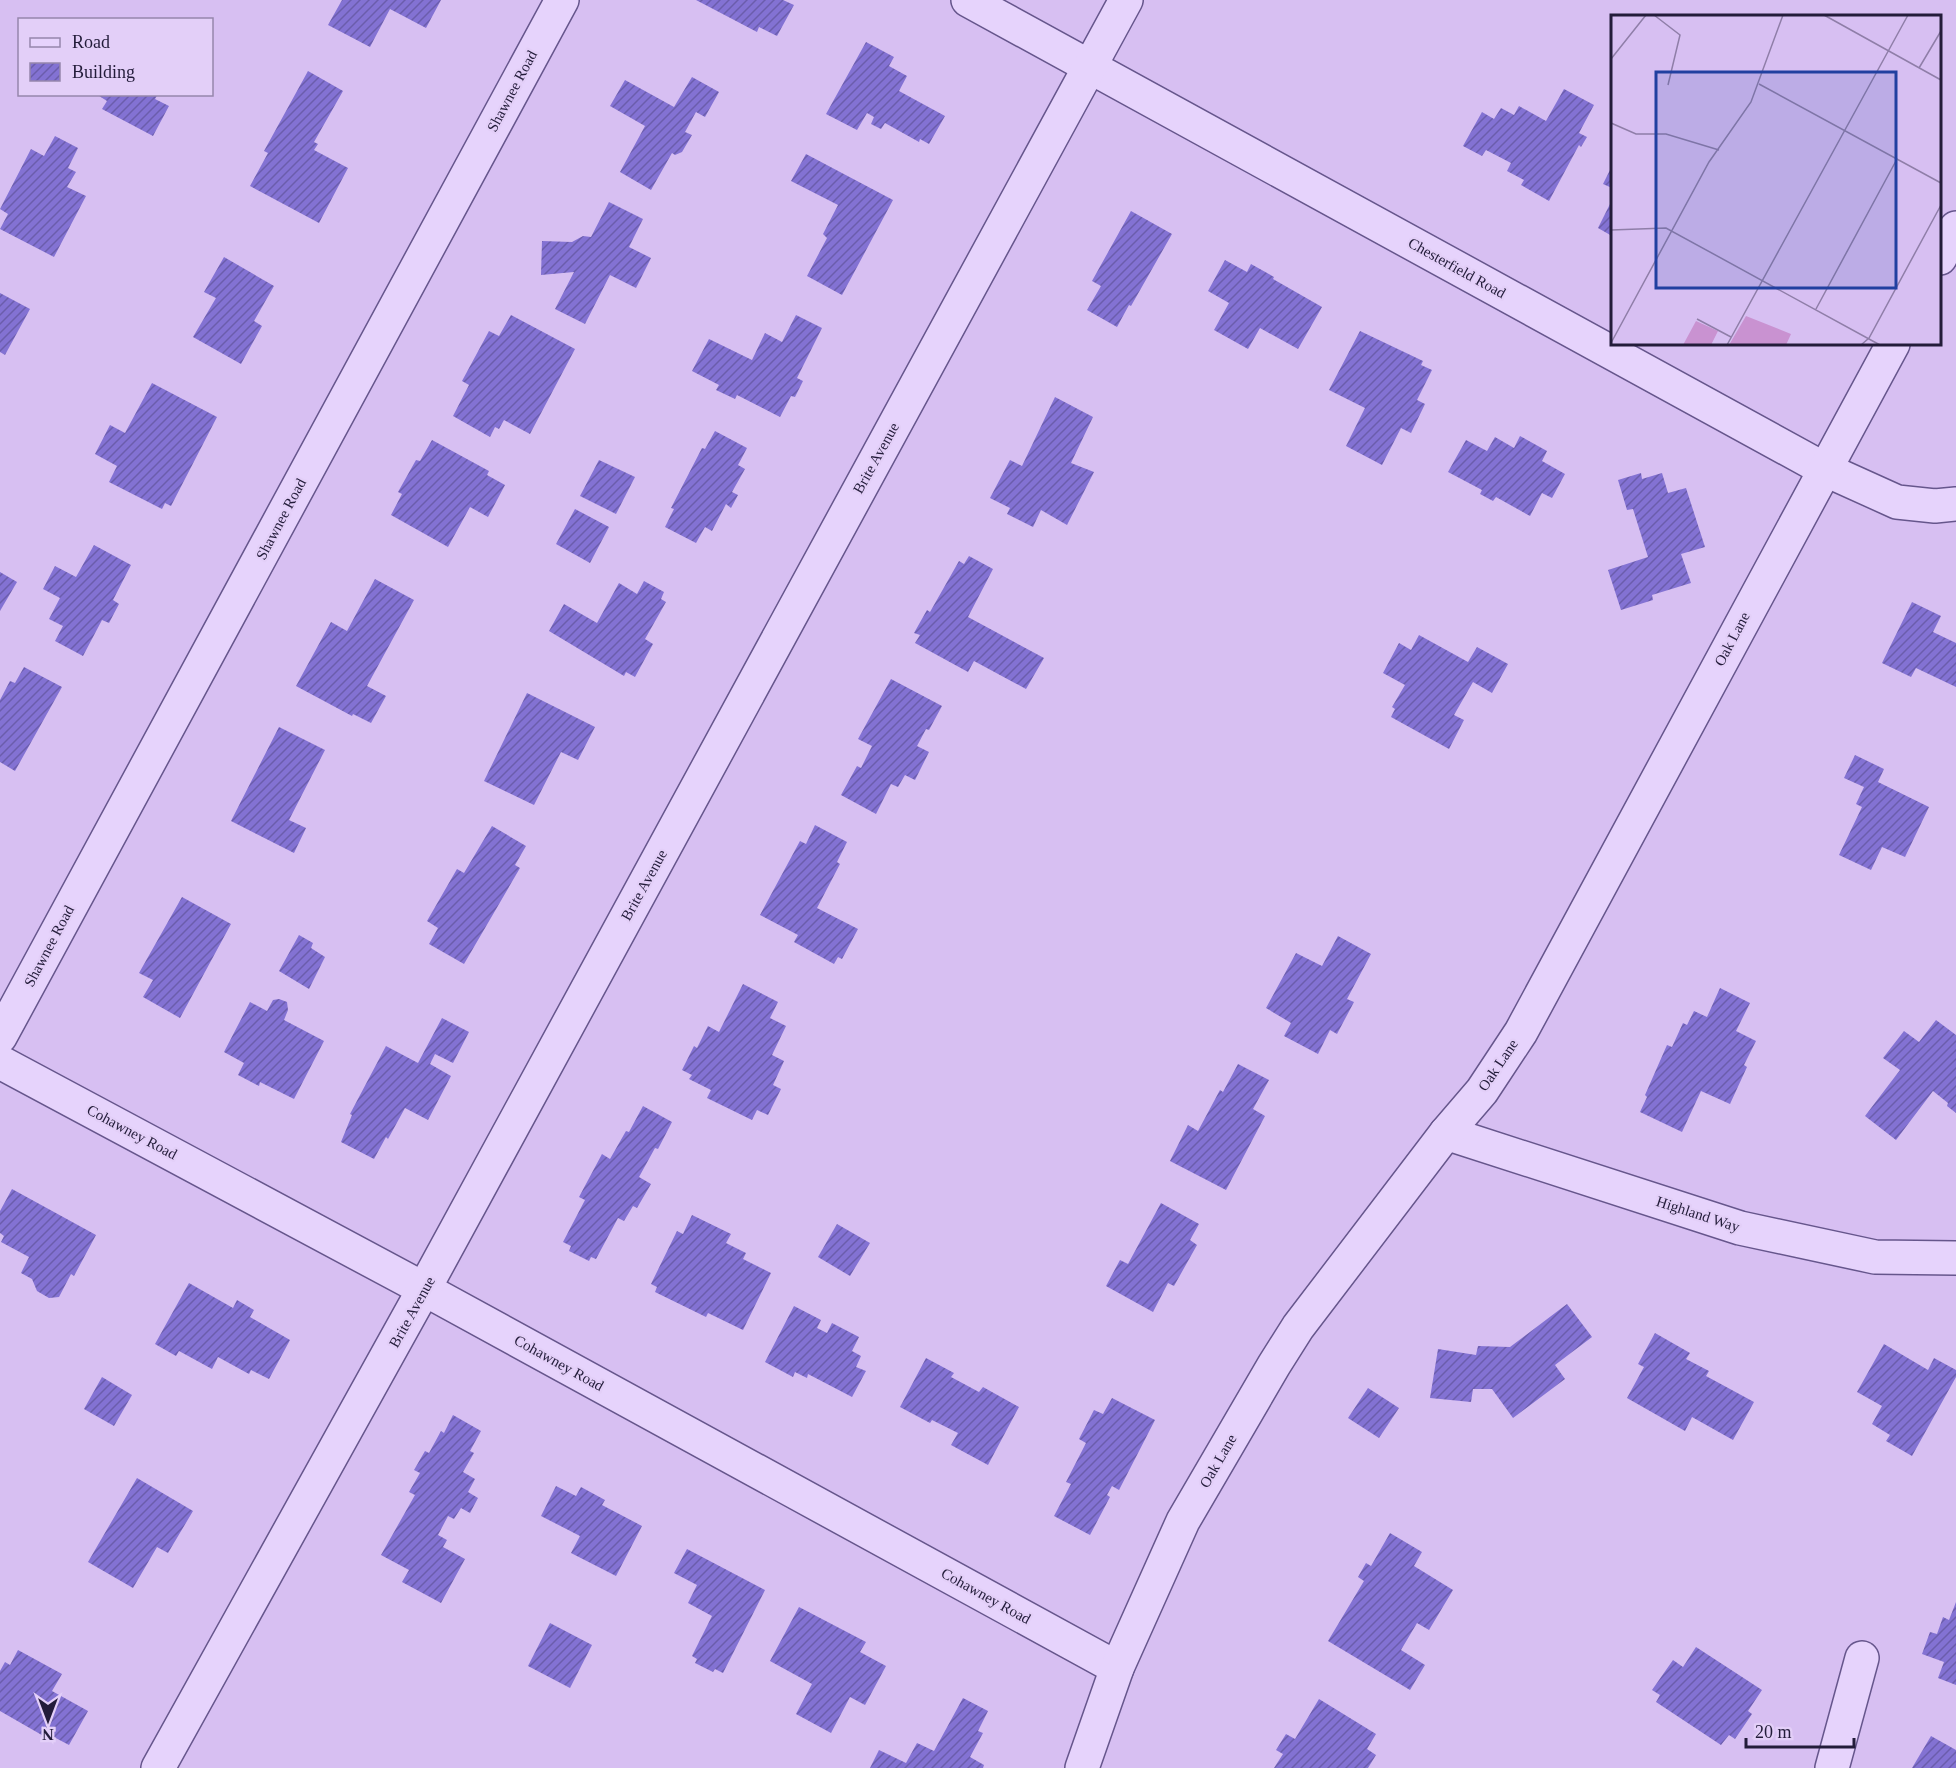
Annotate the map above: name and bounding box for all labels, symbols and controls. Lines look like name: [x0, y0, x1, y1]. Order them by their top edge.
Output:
inset map: [1611, 15, 1941, 345]
legend: [18, 18, 213, 96]
text: Road: [72, 32, 110, 52]
street label: Shawnee Road: [484, 47, 540, 134]
text: Building: [72, 62, 135, 82]
street label: Chesterfield Road: [1406, 235, 1509, 302]
street label: Brite Avenue: [850, 420, 902, 496]
street label: Shawnee Road: [253, 475, 309, 562]
street label: Oak Lane: [1711, 609, 1753, 669]
street label: Brite Avenue: [618, 847, 670, 923]
street label: Shawnee Road: [21, 902, 77, 989]
street label: Oak Lane: [1475, 1036, 1521, 1094]
street label: Cohawney Road: [84, 1102, 180, 1163]
street label: Highland Way: [1654, 1193, 1742, 1235]
street label: Brite Avenue: [386, 1274, 438, 1350]
street label: Cohawney Road: [512, 1332, 607, 1394]
street label: Oak Lane: [1196, 1431, 1240, 1490]
street label: Cohawney Road: [939, 1565, 1034, 1627]
north arrow: [18, 1690, 78, 1750]
scale bar: [1746, 1711, 1854, 1749]
text: 20 m: [1755, 1722, 1792, 1742]
text: N: [42, 1726, 54, 1743]

